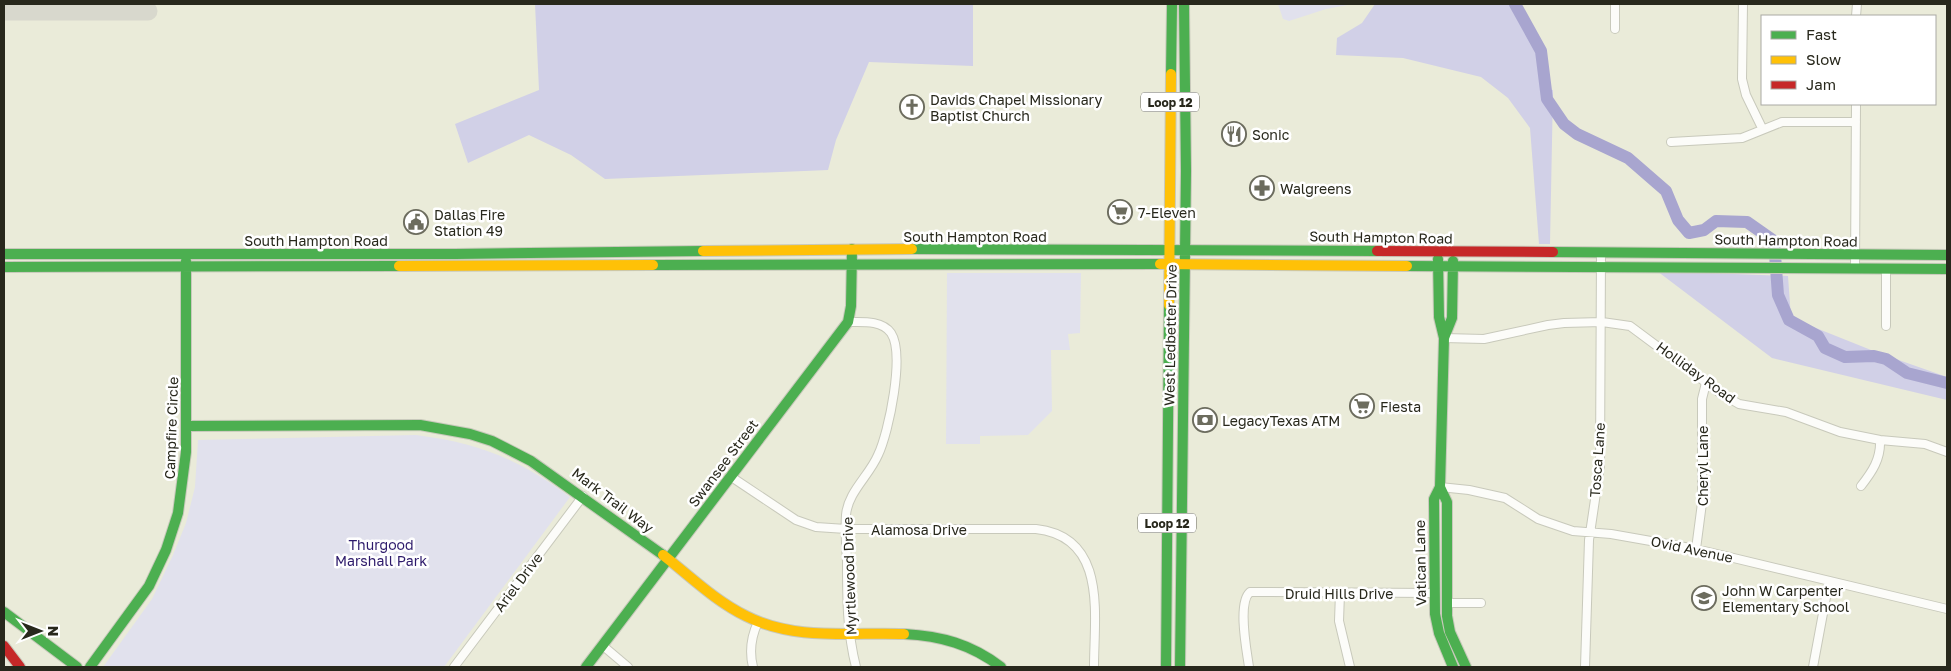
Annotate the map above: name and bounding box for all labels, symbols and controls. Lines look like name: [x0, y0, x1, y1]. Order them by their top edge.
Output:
legend: [1761, 15, 1936, 105]
text: Fast: [1806, 25, 1837, 43]
text: Slow: [1806, 50, 1841, 68]
text: Jam: [1806, 75, 1836, 93]
place label: Davids Chapel Missionary Baptist Church: [930, 91, 1102, 124]
road number: Loop 12: [1141, 92, 1199, 111]
church icon: Davids Chapel Missionary Baptist Church: [899, 94, 925, 120]
restaurant icon: Sonic: [1221, 121, 1247, 147]
place label: Sonic: [1252, 126, 1290, 143]
pharmacy icon: Walgreens: [1249, 175, 1275, 201]
place label: Walgreens: [1280, 180, 1351, 197]
supermarket icon: 7-Eleven: [1107, 199, 1133, 225]
place label: 7-Eleven: [1138, 204, 1196, 221]
place label: Dallas Fire Station 49: [434, 206, 505, 239]
public building icon: Dallas Fire Station 49: [403, 209, 429, 235]
street label: South Hampton Road: [1309, 227, 1453, 247]
street label: South Hampton Road: [903, 228, 1047, 245]
street label: South Hampton Road: [1714, 230, 1858, 250]
street label: South Hampton Road: [244, 232, 388, 249]
street label: West Ledbetter Drive: [1160, 264, 1180, 406]
street label: Holliday Road: [1653, 338, 1739, 406]
street label: Campfire Circle: [161, 376, 181, 480]
supermarket icon: Fiesta: [1349, 393, 1375, 419]
place label: Fiesta: [1380, 398, 1421, 415]
bank icon: LegacyTexas ATM: [1192, 407, 1218, 433]
place label: LegacyTexas ATM: [1222, 412, 1340, 429]
street label: Swansee Street: [685, 416, 761, 510]
street label: Tosca Lane: [1586, 422, 1608, 498]
street label: Cheryl Lane: [1694, 426, 1711, 506]
street label: Mark Trail Way: [569, 464, 657, 536]
road number: Loop 12: [1138, 514, 1196, 532]
street label: Myrtlewood Drive: [838, 517, 860, 635]
street label: Vatican Lane: [1411, 520, 1429, 606]
street label: Alamosa Drive: [871, 521, 967, 538]
street label: Ovid Avenue: [1649, 532, 1735, 566]
park label: Thurgood Marshall Park: [335, 536, 427, 569]
street label: Ariel Drive: [490, 549, 546, 615]
place label: John W Carpenter Elementary School: [1722, 582, 1849, 615]
street label: Druid Hills Drive: [1285, 585, 1393, 602]
school or university icon: John W Carpenter Elementary School: [1691, 585, 1717, 611]
north arrow: [15, 606, 65, 656]
text: N: [45, 626, 62, 636]

